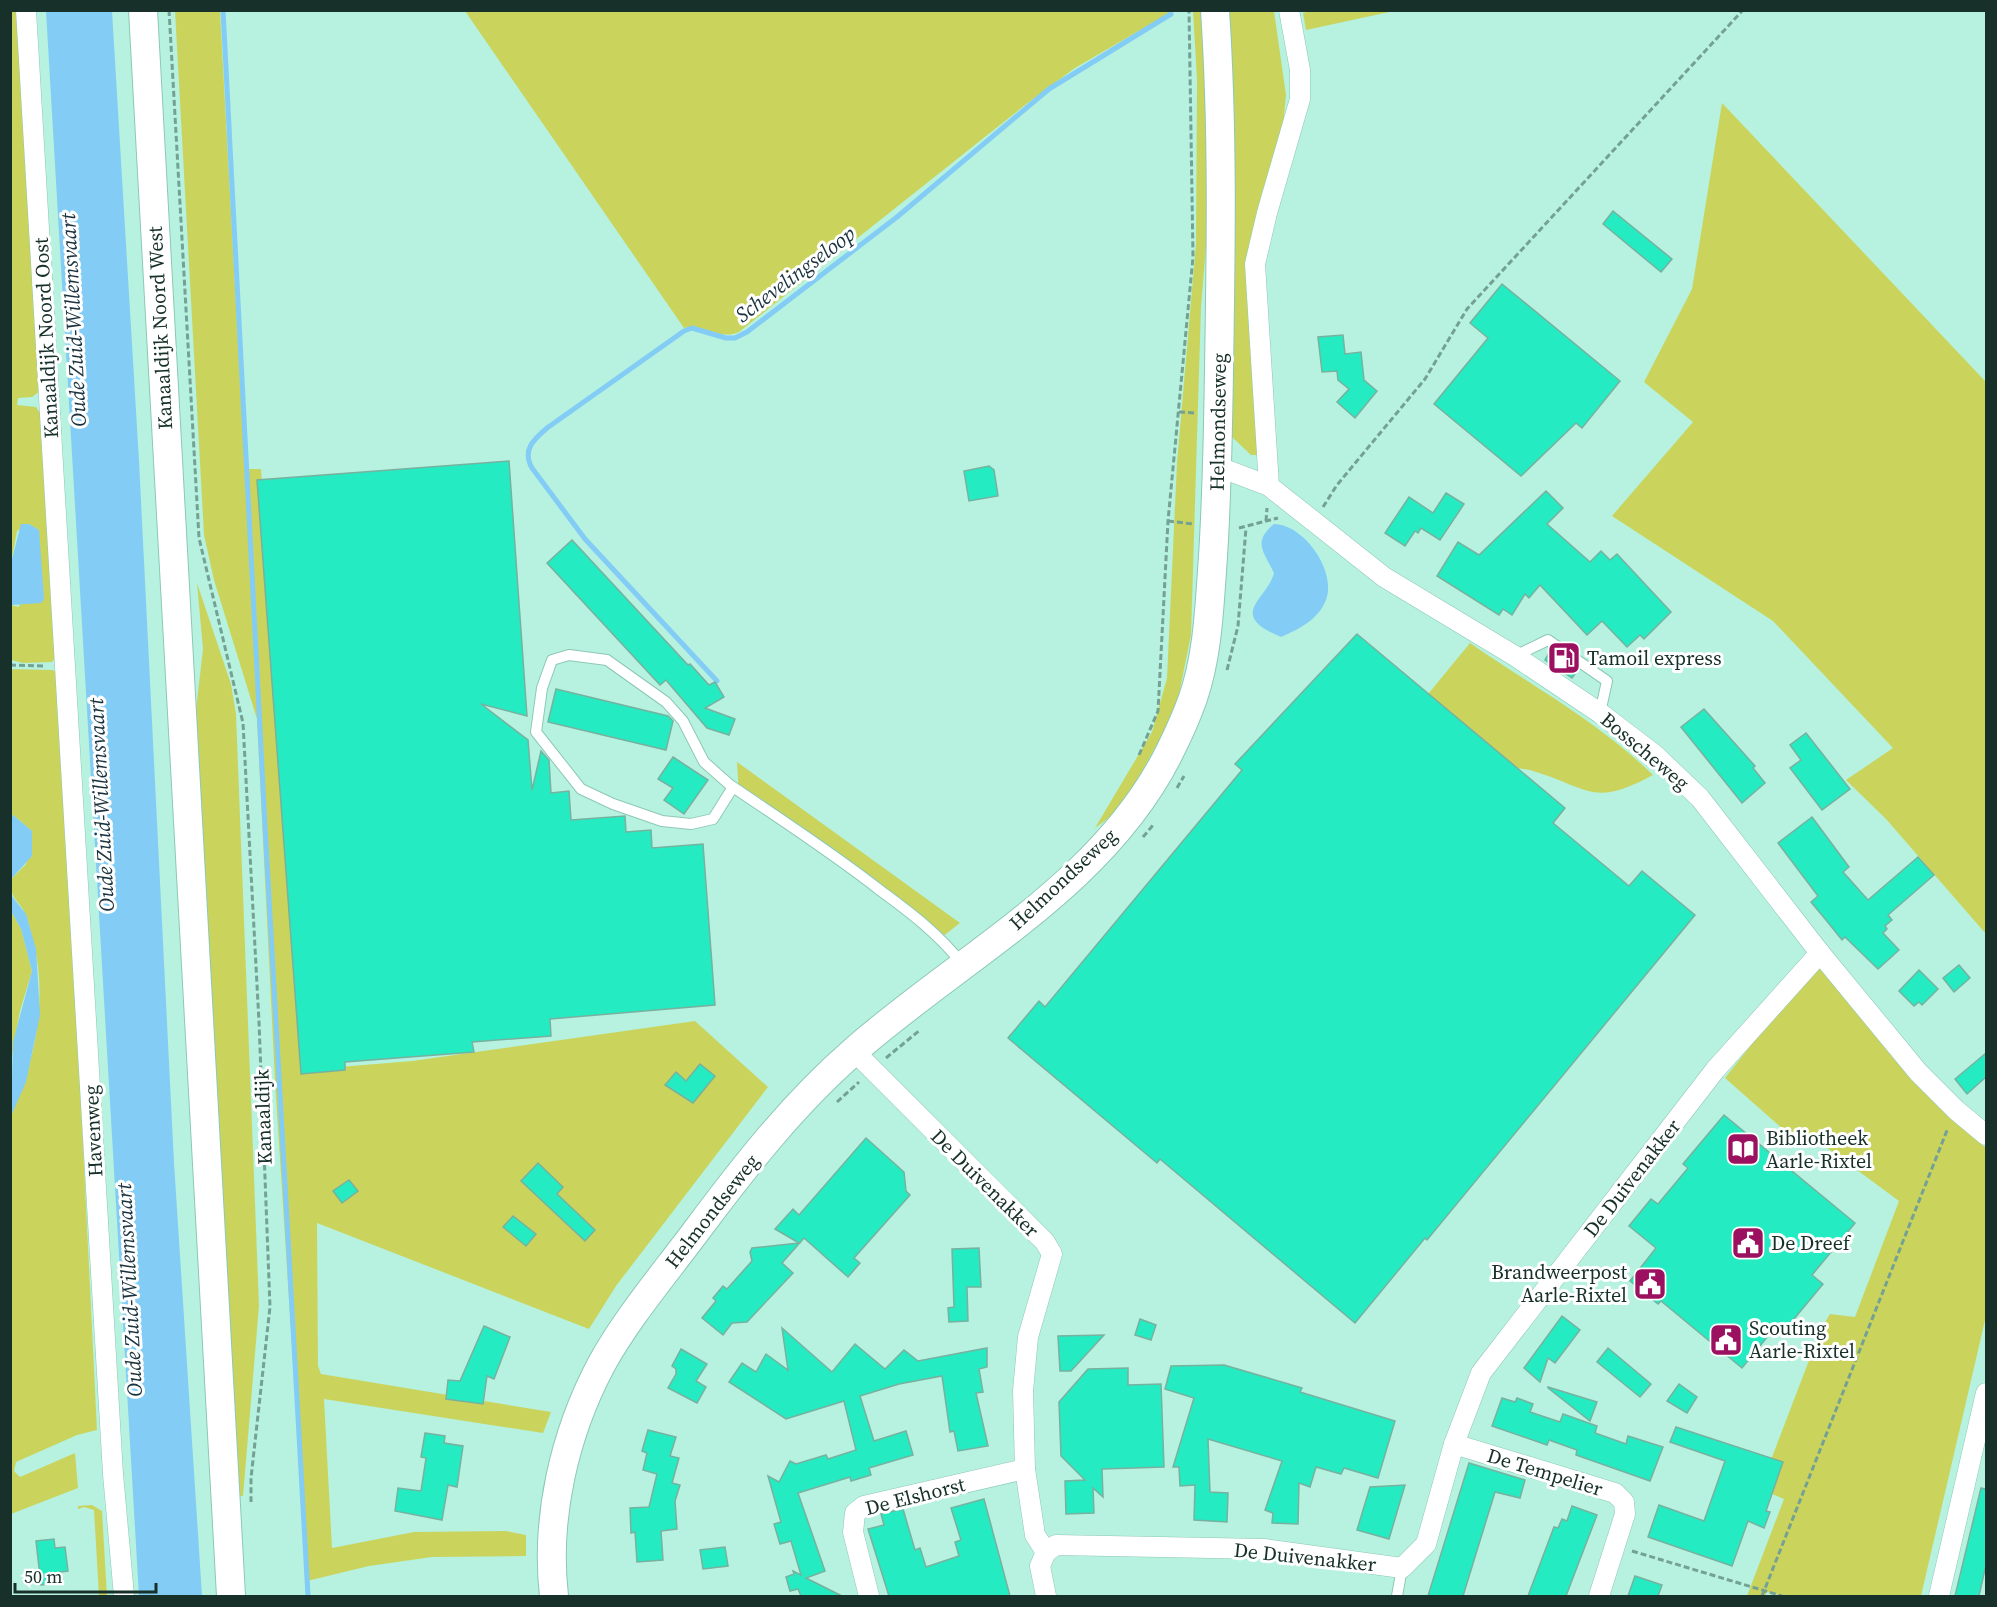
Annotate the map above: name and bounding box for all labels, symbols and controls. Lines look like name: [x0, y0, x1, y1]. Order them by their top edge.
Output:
water label: Oude Zuid-Willemsvaart: [53, 211, 93, 428]
water label: Schevelingseloop: [729, 219, 861, 329]
street label: Kanaaldijk Noord West: [141, 225, 179, 430]
street label: Kanaaldijk Noord Oost: [27, 236, 65, 439]
street label: Helmondseweg: [1203, 353, 1233, 491]
fuel station icon: Tamoil express: [1546, 640, 1582, 676]
place label: Tamoil express: [1587, 644, 1722, 672]
water label: Oude Zuid-Willemsvaart: [81, 696, 121, 913]
street label: Bosscheweg: [1595, 706, 1695, 796]
street label: Helmondseweg: [1003, 822, 1123, 936]
street label: Kanaaldijk: [247, 1069, 279, 1165]
street label: Havenweg: [77, 1084, 109, 1178]
street label: De Duivenakker: [1577, 1113, 1687, 1243]
street label: De Duivenakker: [925, 1123, 1046, 1244]
place label: Bibliotheek Aarle-Rixtel: [1766, 1124, 1872, 1175]
library icon: Bibliotheek Aarle-Rixtel: [1725, 1131, 1761, 1167]
street label: Helmondseweg: [659, 1148, 765, 1274]
water label: Oude Zuid-Willemsvaart: [109, 1181, 149, 1398]
public building icon: De Dreef: [1730, 1225, 1766, 1261]
place label: De Dreef: [1771, 1229, 1852, 1257]
place label: Brandweerpost Aarle-Rixtel: [1491, 1258, 1627, 1309]
public building icon: Brandweerpost Aarle-Rixtel: [1632, 1266, 1668, 1302]
place label: Scouting Aarle-Rixtel: [1749, 1314, 1855, 1365]
public building icon: Scouting Aarle-Rixtel: [1708, 1322, 1744, 1358]
street label: De Tempelier: [1484, 1441, 1607, 1503]
street label: De Elshorst: [862, 1470, 968, 1522]
street label: De Duivenakker: [1232, 1536, 1378, 1578]
scale bar: [15, 1556, 156, 1594]
text: 50 m: [24, 1564, 62, 1589]

